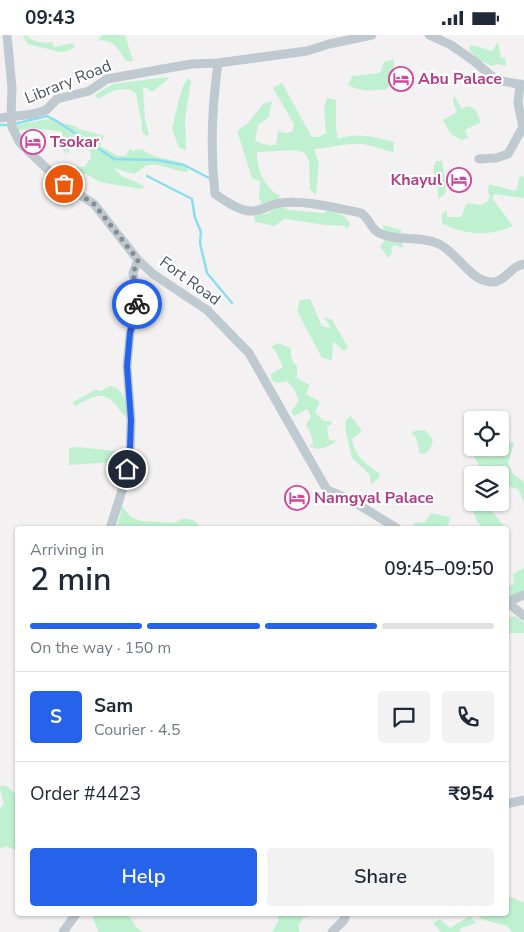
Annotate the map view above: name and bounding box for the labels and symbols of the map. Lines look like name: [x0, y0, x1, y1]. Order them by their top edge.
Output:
street label: Library Road: [21, 55, 115, 109]
hotel icon: Abu Palace: [388, 66, 414, 92]
place label: Abu Palace: [418, 68, 502, 90]
hotel icon: Tsokar: [20, 129, 46, 155]
place label: Tsokar: [50, 131, 100, 153]
pin: [43, 163, 85, 205]
hotel icon: Khayul: [446, 167, 472, 193]
place label: Khayul: [391, 169, 442, 191]
street label: Fort Road: [155, 251, 225, 311]
courier: [112, 279, 162, 329]
pin: [106, 448, 148, 490]
hotel icon: Namgyal Palace: [284, 485, 310, 511]
place label: Namgyal Palace: [314, 487, 434, 509]

